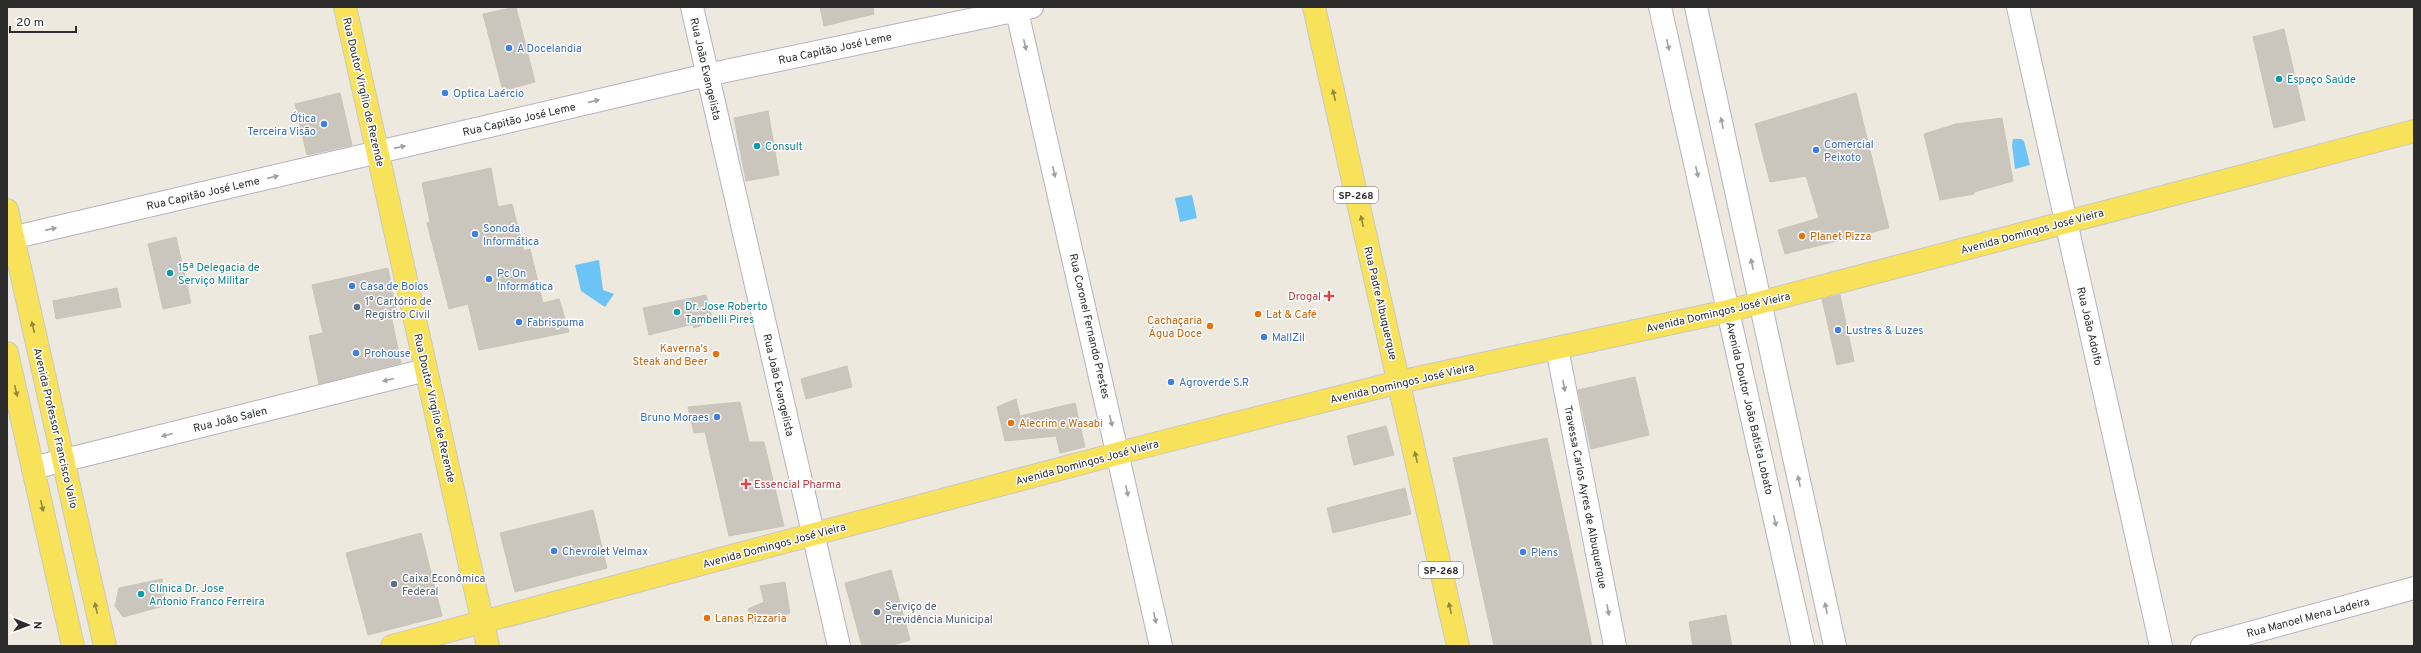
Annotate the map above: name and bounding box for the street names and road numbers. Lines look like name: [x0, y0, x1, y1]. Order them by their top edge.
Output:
street label: Rua Doutor Virgílio de Rezende: [339, 16, 387, 168]
street label: Rua João Evangelista: [686, 17, 724, 122]
street label: Rua Capitão José Leme: [777, 30, 893, 68]
street label: Rua Capitão José Leme: [461, 100, 577, 140]
street label: Rua Capitão José Leme: [145, 174, 261, 214]
road number: SP-268: [1334, 187, 1378, 203]
street label: Avenida Domingos José Vieira: [1959, 206, 2106, 258]
street label: Rua Padre Albuquerque: [1360, 245, 1400, 361]
street label: Rua Coronel Fernando Prestes: [1065, 252, 1113, 400]
street label: Rua João Adolfo: [2073, 286, 2105, 367]
street label: Avenida Domingos José Vieira: [1645, 290, 1792, 336]
street label: Avenida Doutor João Batista Lobato: [1722, 320, 1776, 496]
street label: Rua Doutor Virgílio de Rezende: [410, 332, 458, 484]
street label: Rua João Evangelista: [759, 333, 797, 438]
street label: Avenida Professor Francisco Valio: [30, 347, 80, 510]
street label: Avenida Domingos José Vieira: [1329, 361, 1476, 407]
street label: Rua João Salen: [192, 404, 269, 436]
street label: Travessa Carlos Ayres de Albuquerque: [1560, 404, 1610, 590]
street label: Avenida Domingos José Vieira: [1014, 437, 1161, 489]
street label: Avenida Domingos José Vieira: [701, 520, 848, 572]
road number: SP-268: [1419, 562, 1463, 578]
street label: Rua Manoel Mena Ladeira: [2245, 595, 2371, 641]

